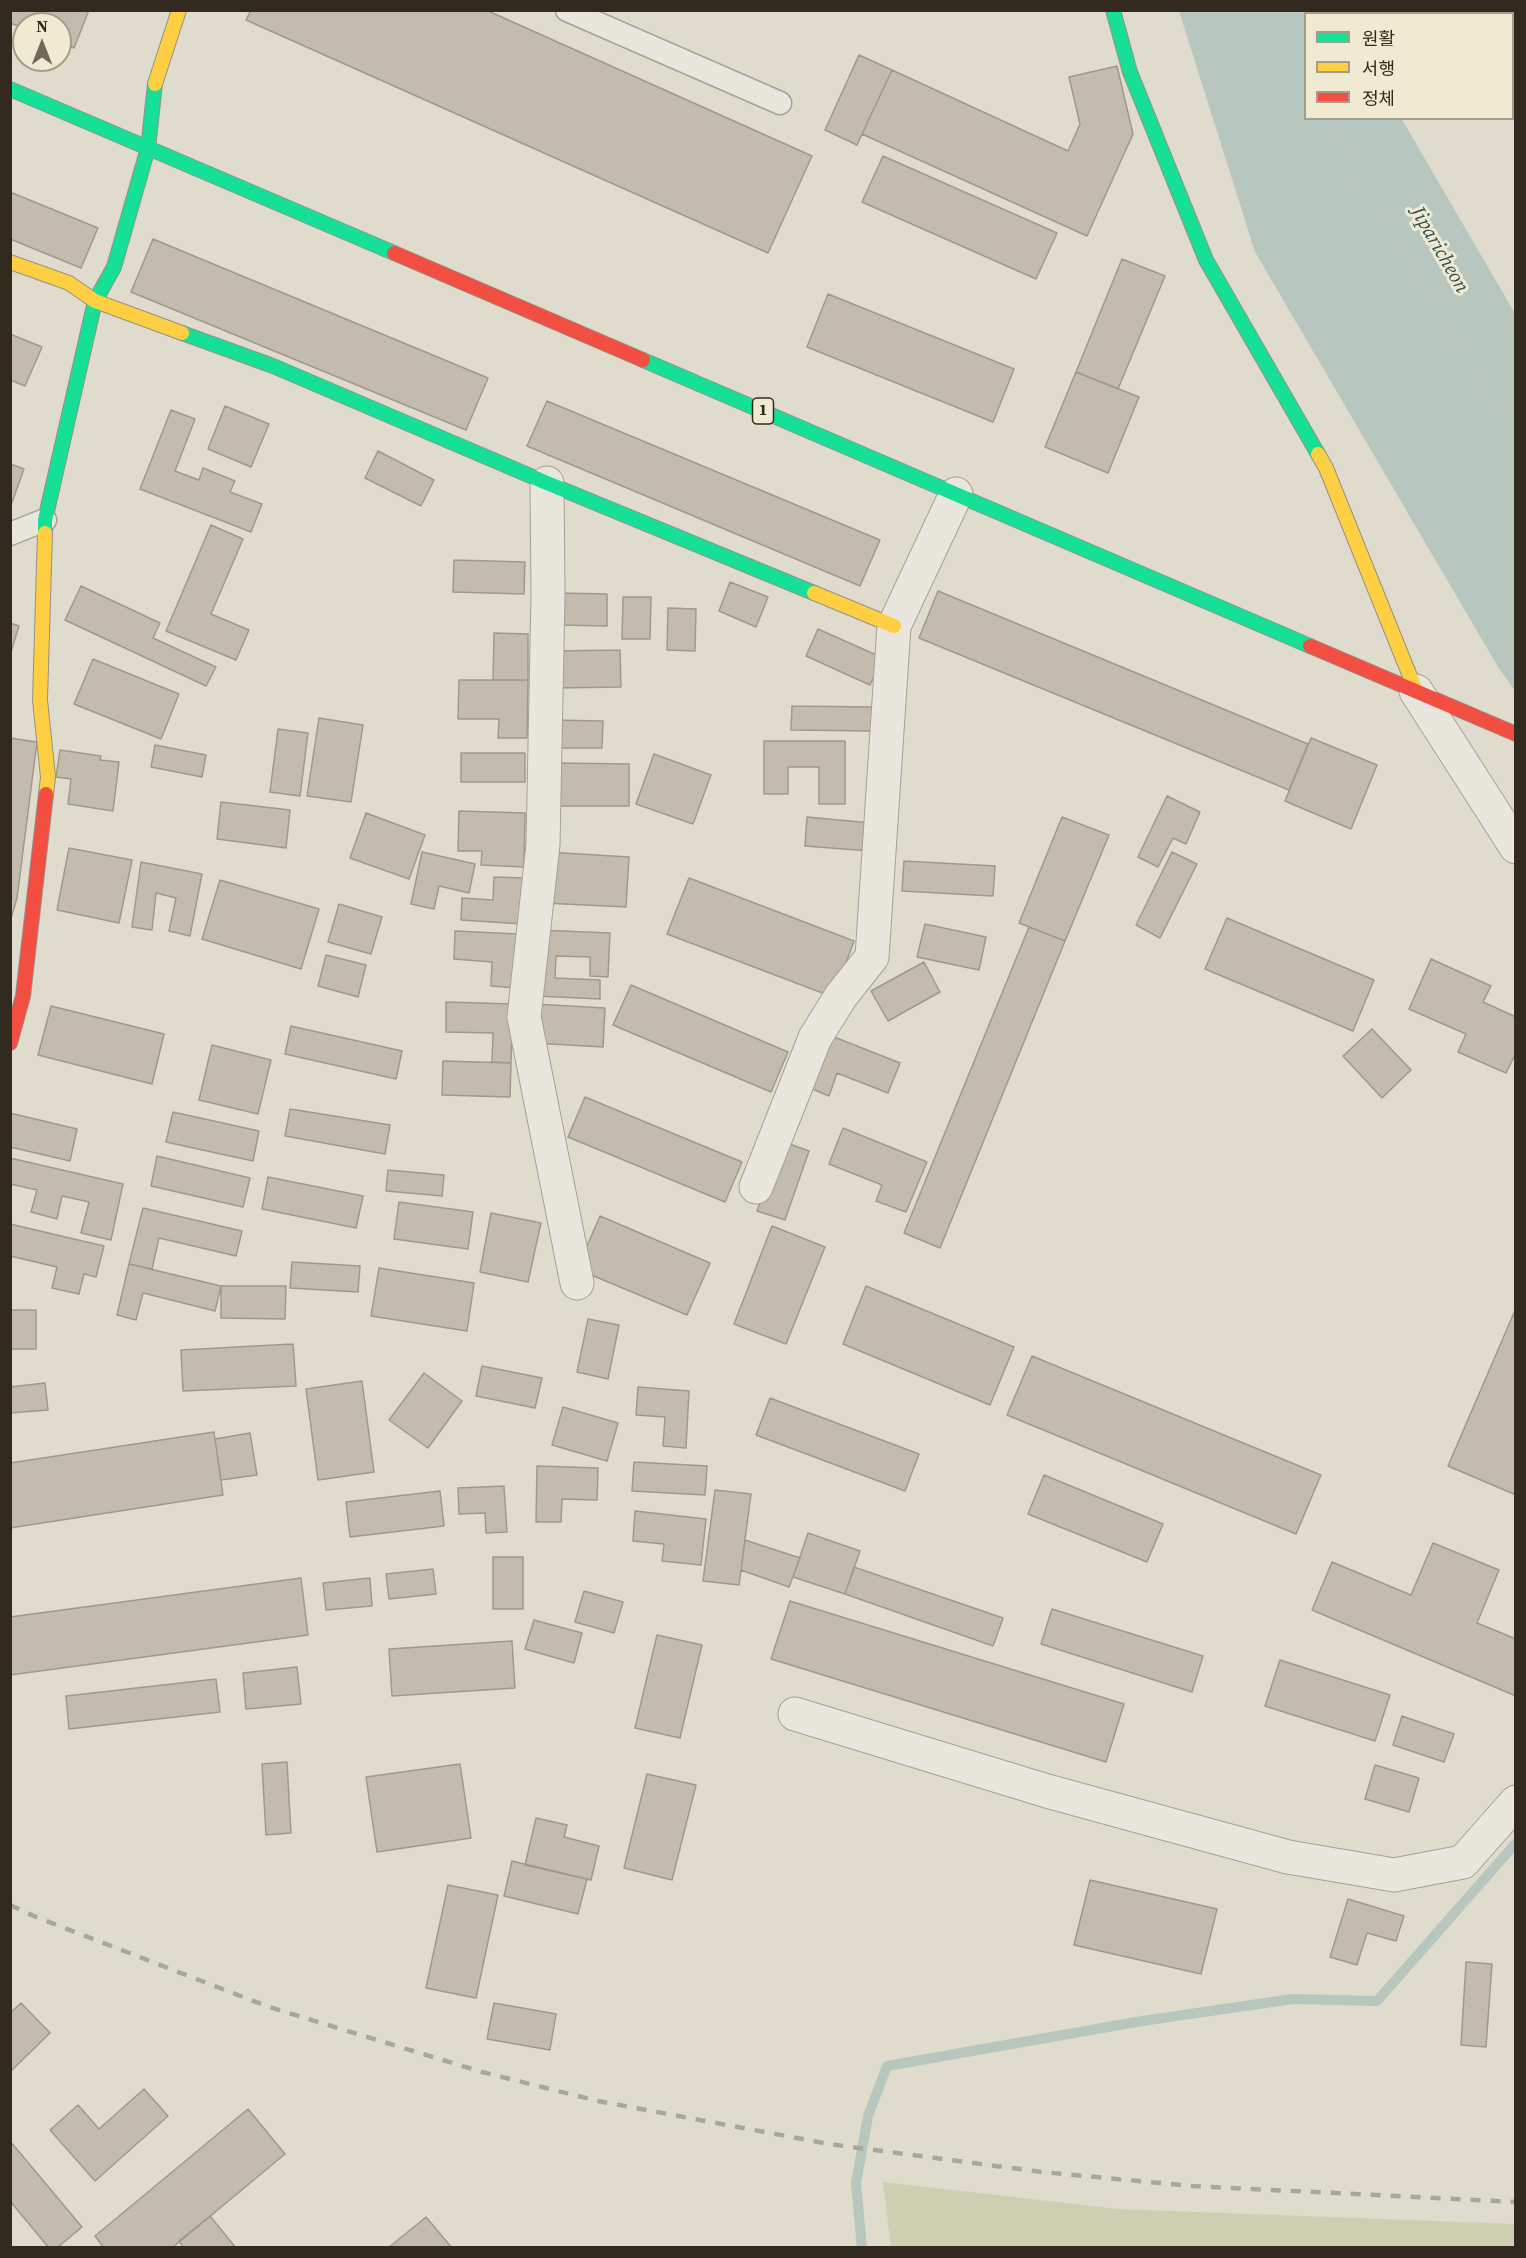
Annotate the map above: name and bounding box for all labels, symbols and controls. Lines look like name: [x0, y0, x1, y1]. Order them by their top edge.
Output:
north arrow: [12, 12, 72, 72]
legend: [1304, 12, 1514, 120]
text: N: [36, 15, 48, 37]
text: 원활: [1362, 26, 1395, 51]
text: 서행: [1362, 56, 1395, 81]
text: 정체: [1362, 86, 1395, 111]
water label: Jiparicheon: [1405, 203, 1473, 297]
road number: 1: [752, 398, 774, 424]

